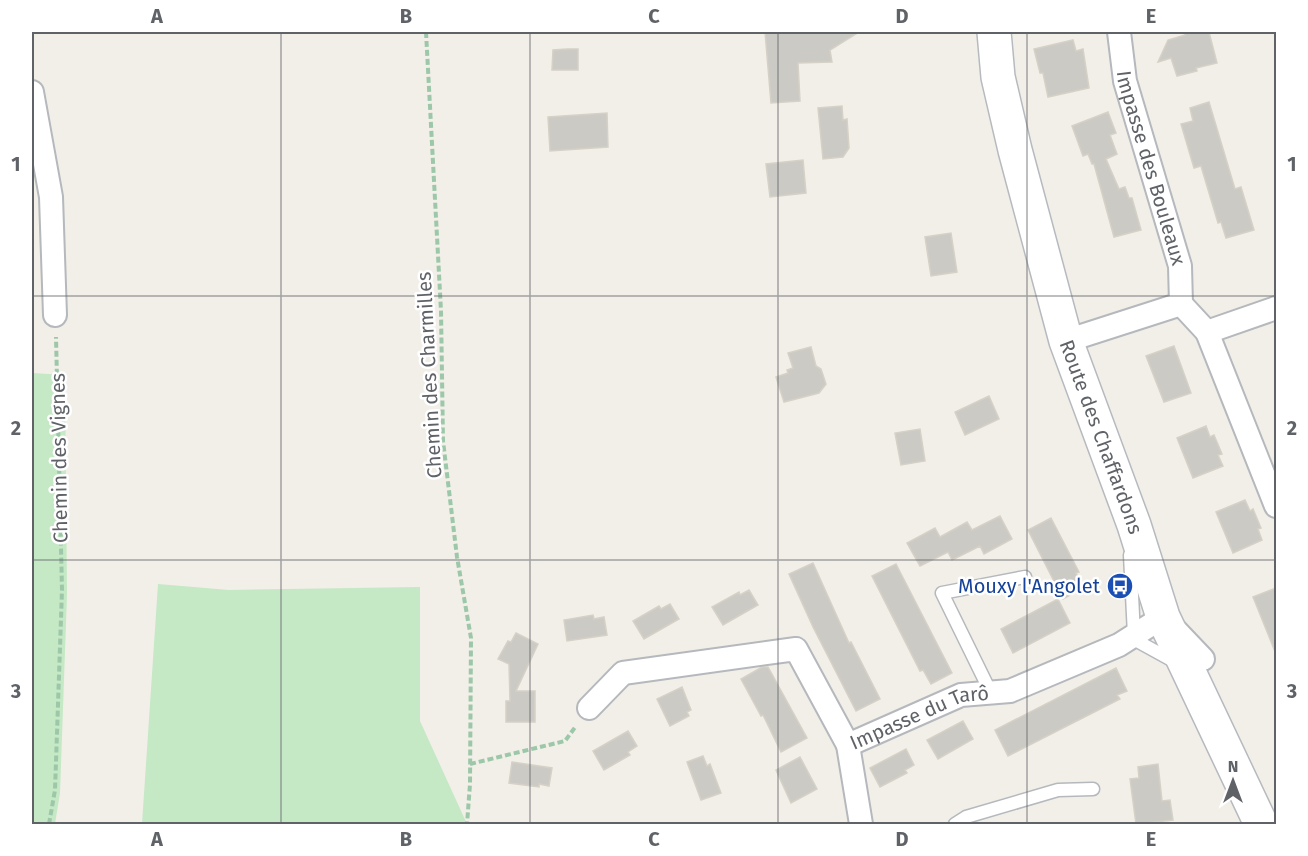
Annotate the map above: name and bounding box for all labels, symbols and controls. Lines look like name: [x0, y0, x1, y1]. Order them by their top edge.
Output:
text: A: [150, 4, 164, 28]
text: B: [400, 4, 412, 28]
text: C: [648, 4, 660, 28]
text: D: [895, 4, 909, 28]
text: E: [1146, 4, 1156, 28]
street label: Impasse des Bouleaux: [1112, 69, 1191, 268]
text: 1: [11, 152, 21, 176]
text: 1: [1287, 152, 1297, 176]
street label: Chemin des Charmilles: [412, 271, 446, 479]
street label: Route des Chaffardons: [1055, 336, 1148, 537]
street label: Chemin des Vignes: [46, 373, 72, 543]
text: 2: [11, 416, 21, 440]
text: 2: [1287, 416, 1297, 440]
bus stop icon: Mouxy l'Angolet: [1105, 571, 1135, 601]
place label: Mouxy l'Angolet: [958, 574, 1101, 598]
text: 3: [10, 679, 21, 703]
text: 3: [1286, 679, 1297, 703]
street label: Impasse du Tarô: [846, 681, 990, 755]
north arrow: [1203, 751, 1263, 811]
text: N: [1228, 757, 1238, 776]
text: A: [150, 827, 164, 851]
text: B: [400, 827, 412, 851]
text: C: [648, 827, 660, 851]
text: D: [895, 827, 909, 851]
text: E: [1146, 827, 1156, 851]

